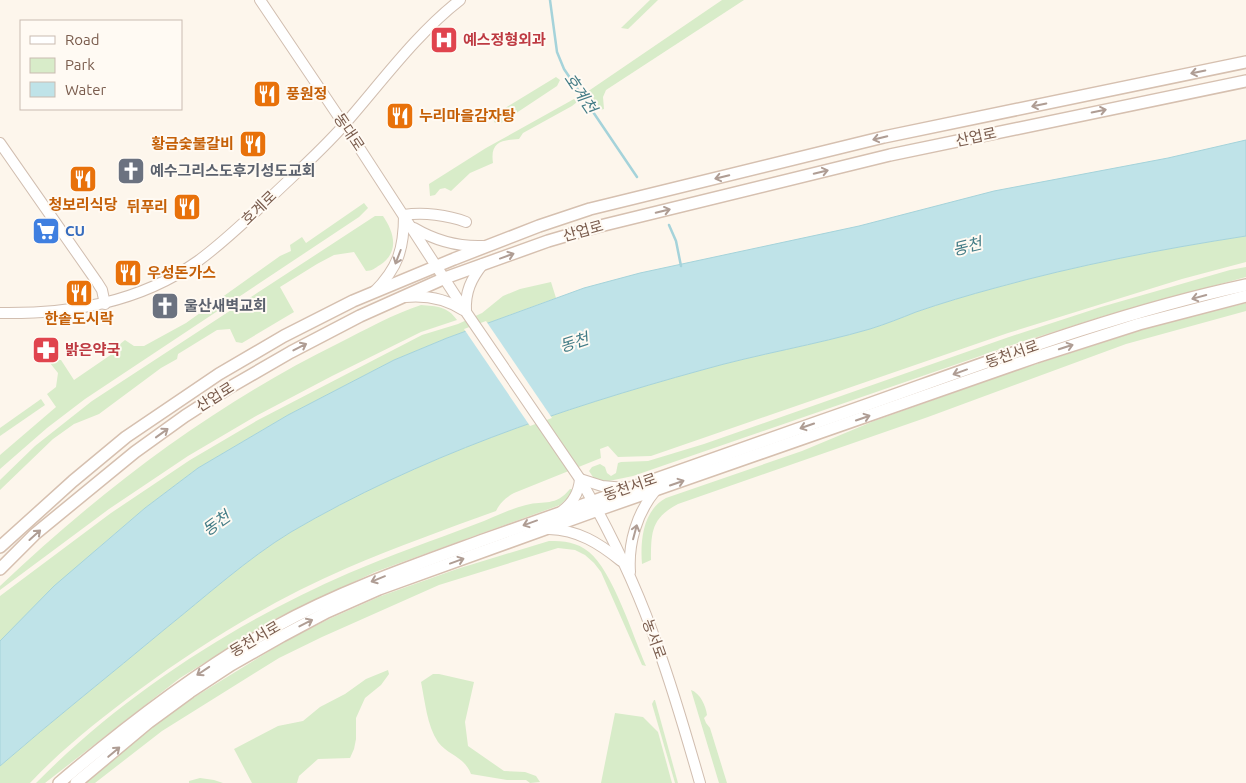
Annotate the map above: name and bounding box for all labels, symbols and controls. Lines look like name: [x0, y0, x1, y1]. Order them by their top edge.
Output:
legend: [20, 20, 182, 110]
hospital icon: 예스정형외과: [429, 25, 459, 55]
text: Road: [65, 31, 100, 48]
place label: 예스정형외과: [463, 31, 546, 48]
text: Park: [65, 56, 95, 73]
one-way arrow: [1191, 68, 1207, 77]
water label: 호계천: [561, 70, 602, 118]
restaurant icon: 풍원정: [252, 79, 282, 109]
text: Water: [65, 81, 106, 98]
place label: 풍원정: [286, 85, 327, 102]
restaurant icon: 누리마을감자탕: [385, 101, 415, 131]
one-way arrow: [1032, 101, 1048, 110]
one-way arrow: [1091, 106, 1107, 115]
place label: 누리마을감자탕: [419, 107, 516, 124]
street label: 동대로: [331, 110, 368, 154]
street label: 산업로: [954, 124, 998, 149]
restaurant icon: 황금숯불갈비: [238, 129, 268, 159]
one-way arrow: [873, 134, 889, 143]
place label: 황금숯불갈비: [151, 135, 234, 152]
church icon: 예수그리스도후기성도교회: [116, 156, 146, 186]
place label: 예수그리스도후기성도교회: [150, 162, 316, 179]
restaurant icon: 청보리식당: [68, 164, 98, 194]
one-way arrow: [812, 167, 828, 176]
one-way arrow: [715, 173, 731, 182]
street label: 호계로: [238, 187, 279, 228]
restaurant icon: 뒤푸리: [172, 192, 202, 222]
place label: 청보리식당: [48, 196, 118, 213]
place label: 뒤푸리: [127, 198, 168, 215]
one-way arrow: [654, 206, 670, 215]
supermarket icon: CU: [31, 216, 61, 246]
street label: 산업로: [561, 217, 605, 244]
place label: CU: [65, 222, 85, 239]
water label: 동천: [951, 233, 986, 258]
one-way arrow: [393, 249, 402, 264]
one-way arrow: [499, 251, 514, 260]
restaurant icon: 우성돈가스: [113, 258, 143, 288]
place label: 우성돈가스: [147, 264, 216, 281]
restaurant icon: 한솥도시락: [64, 278, 94, 308]
church icon: 울산새벽교회: [150, 291, 180, 321]
one-way arrow: [1191, 293, 1207, 303]
place label: 울산새벽교회: [184, 297, 267, 314]
place label: 한솥도시락: [44, 310, 114, 327]
water label: 동천: [557, 328, 593, 355]
pharmacy icon: 밝은약국: [31, 335, 61, 365]
street label: 동천서로: [983, 337, 1041, 371]
place label: 밝은약국: [65, 341, 120, 358]
one-way arrow: [292, 342, 307, 352]
one-way arrow: [1058, 342, 1074, 351]
one-way arrow: [953, 368, 969, 377]
street label: 산업로: [193, 378, 237, 415]
one-way arrow: [855, 413, 871, 422]
one-way arrow: [800, 422, 815, 431]
one-way arrow: [155, 428, 169, 438]
street label: 동천서로: [601, 470, 659, 504]
one-way arrow: [669, 478, 685, 488]
water label: 동천: [199, 506, 235, 539]
one-way arrow: [523, 519, 538, 528]
one-way arrow: [630, 524, 640, 540]
one-way arrow: [29, 529, 42, 541]
one-way arrow: [448, 556, 464, 565]
one-way arrow: [370, 576, 385, 585]
street label: 농서로: [639, 616, 670, 661]
street label: 동천서로: [227, 617, 283, 660]
one-way arrow: [299, 618, 314, 628]
one-way arrow: [196, 666, 210, 676]
one-way arrow: [107, 746, 120, 757]

